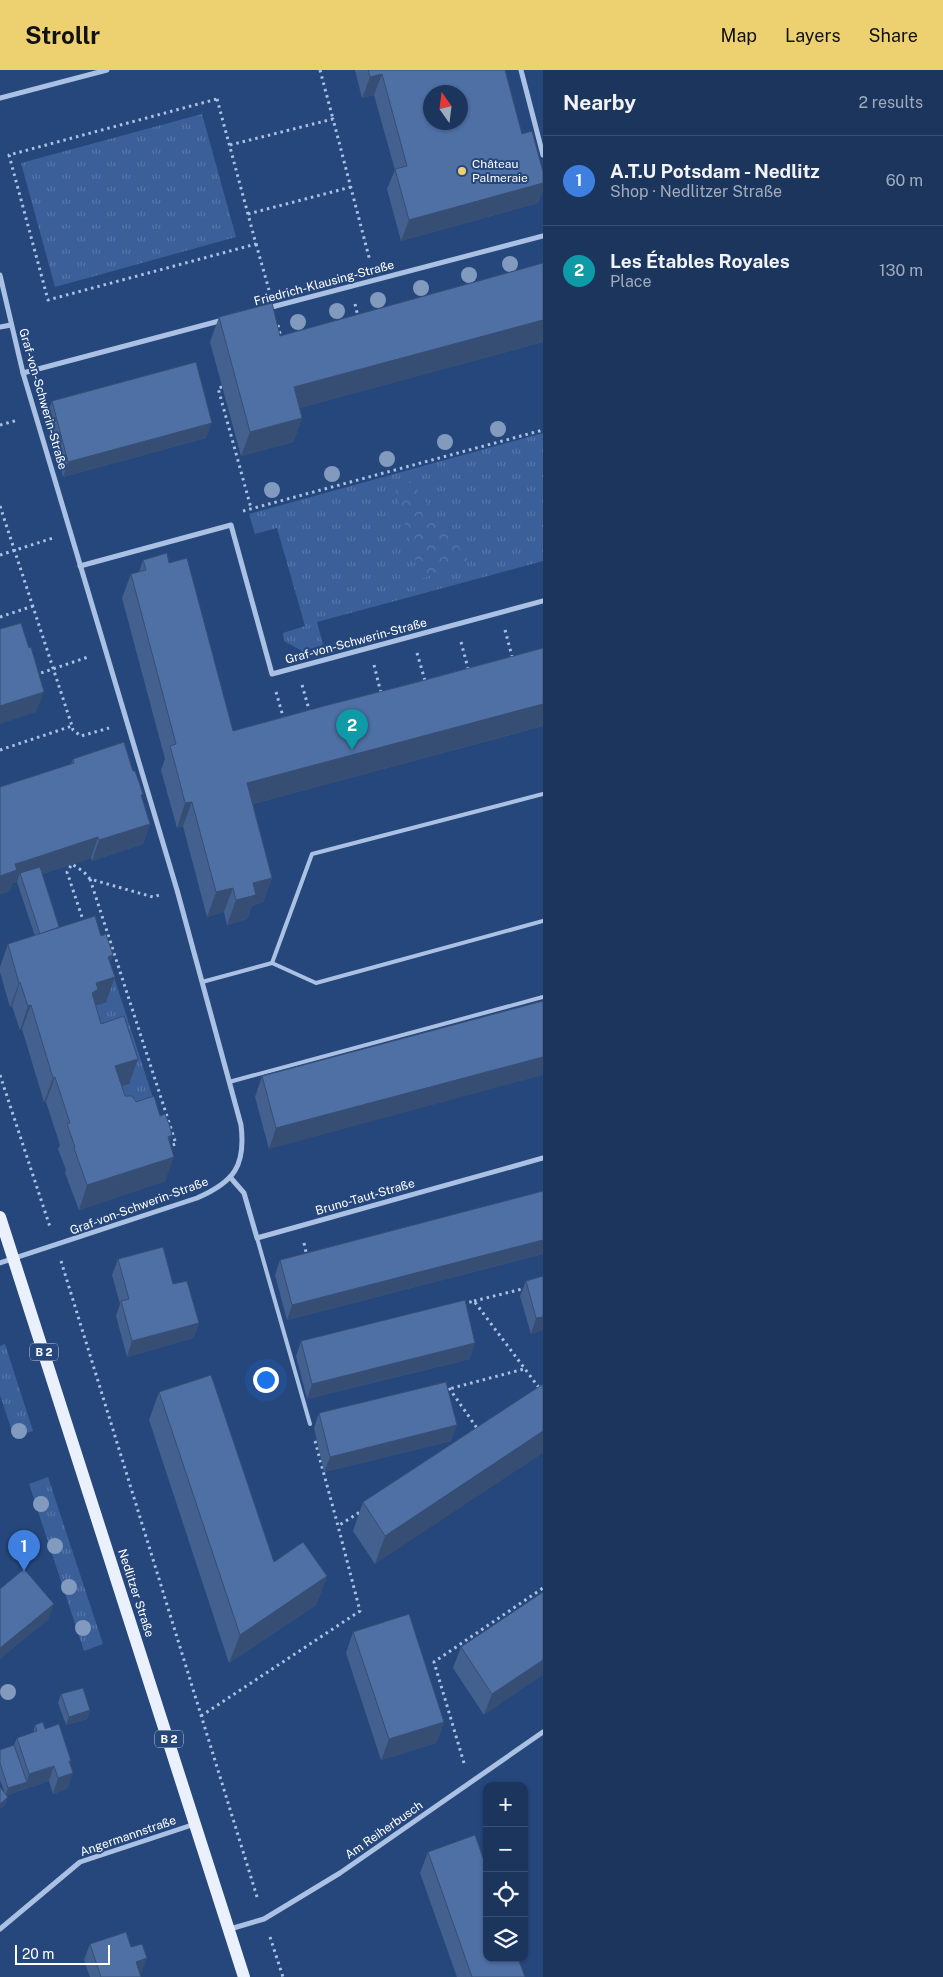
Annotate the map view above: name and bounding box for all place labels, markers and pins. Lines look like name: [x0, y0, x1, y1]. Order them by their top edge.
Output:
place label: Château Palmeraie: [472, 157, 528, 185]
marker: Château Palmeraie: [456, 165, 468, 177]
pin: 2: [336, 709, 368, 750]
pin: 1: [8, 1530, 40, 1571]

